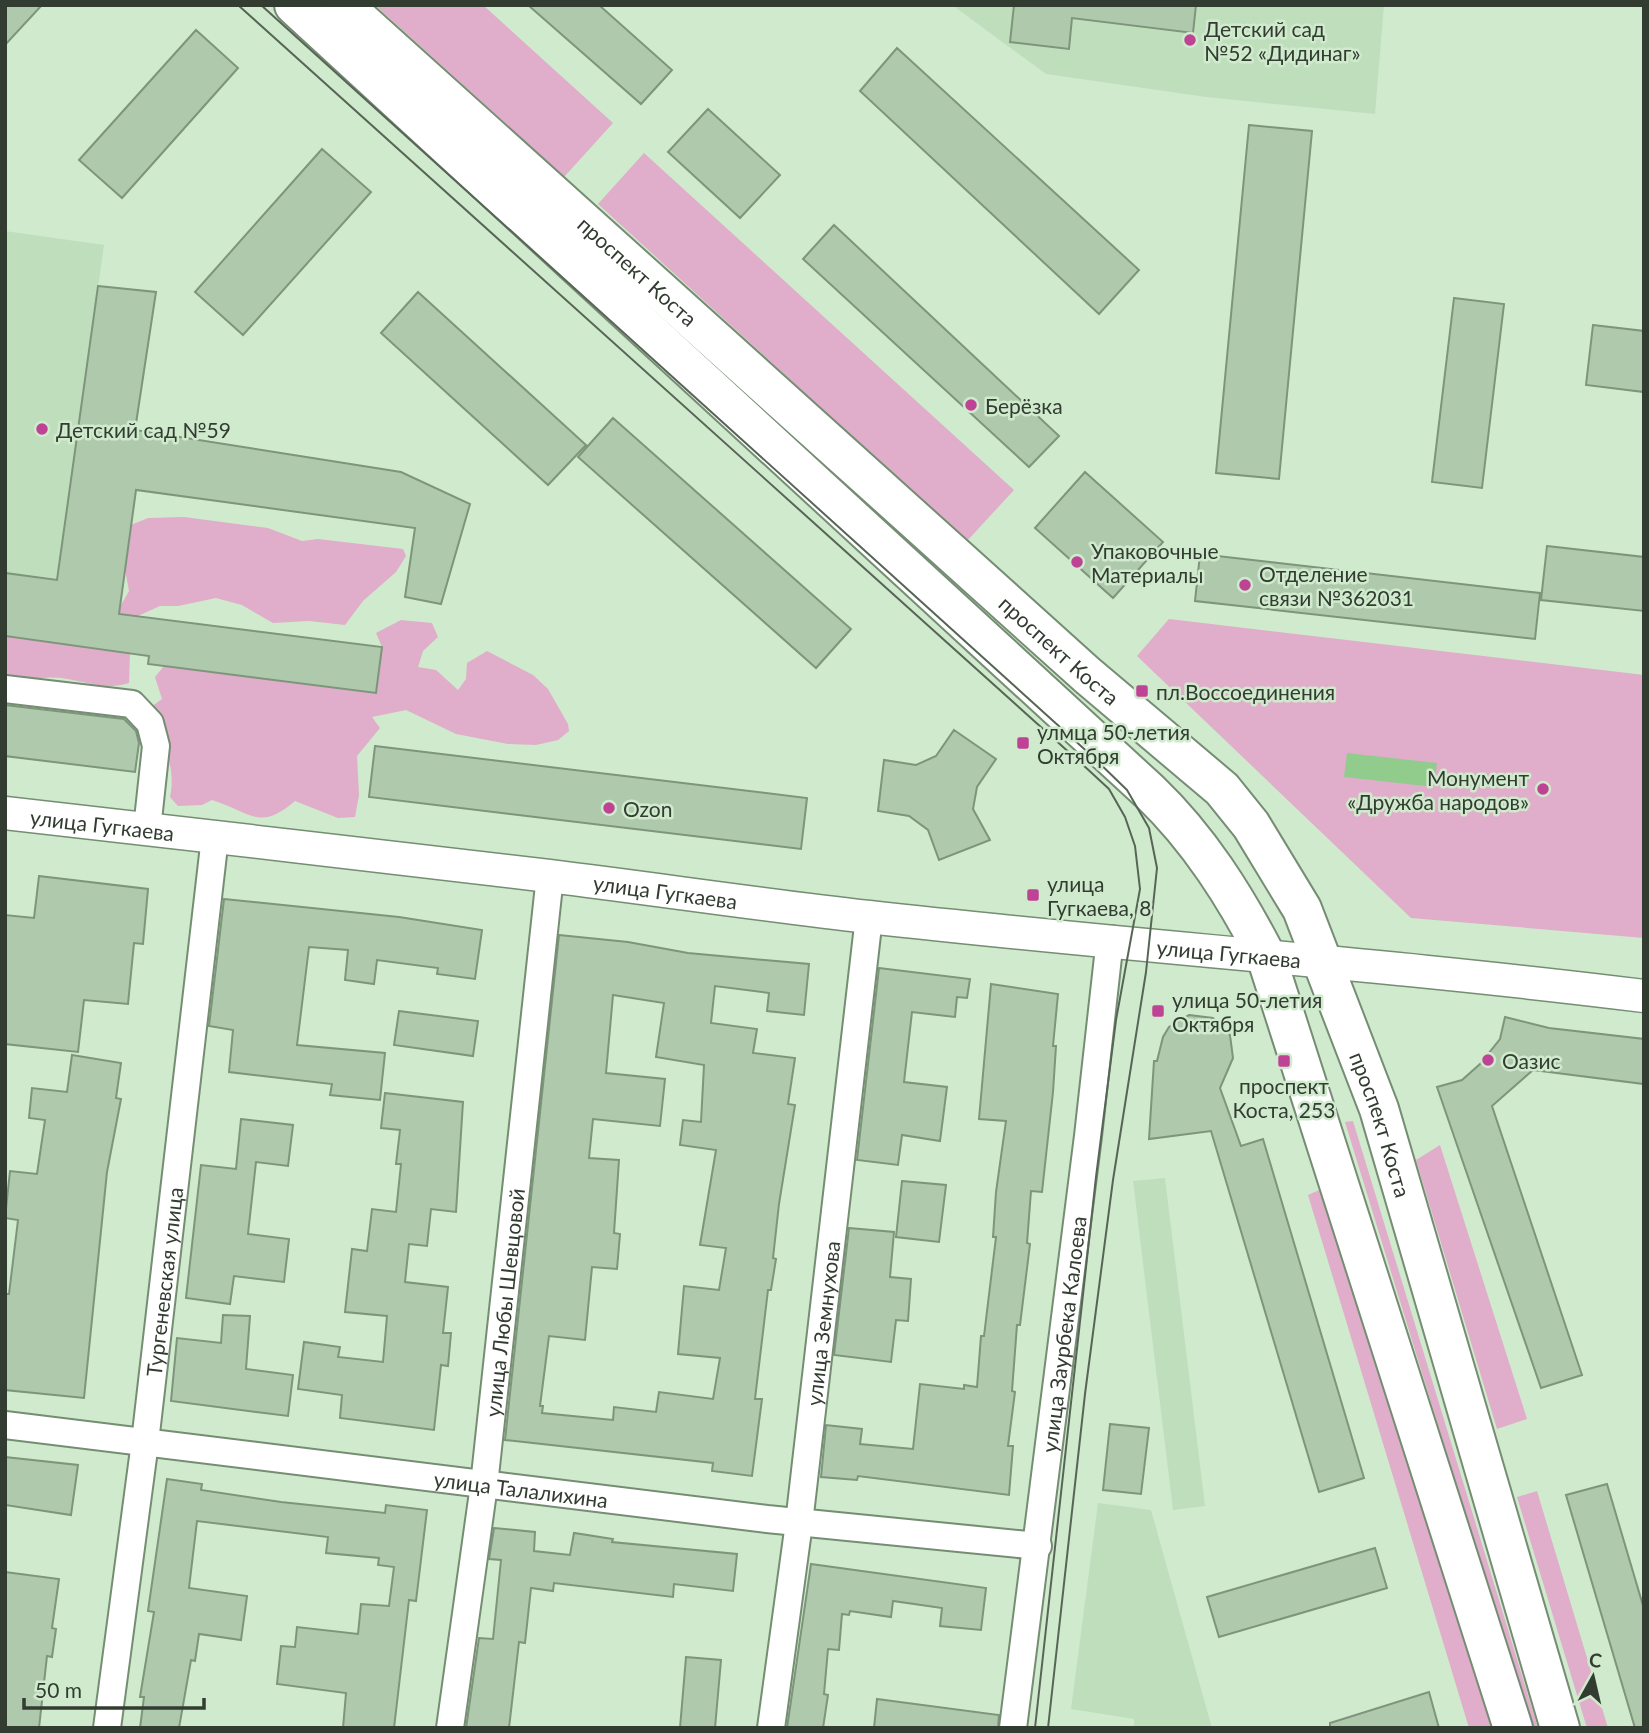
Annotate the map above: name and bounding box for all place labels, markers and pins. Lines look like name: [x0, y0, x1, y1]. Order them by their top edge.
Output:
place label: Детский сад №52 «Дидинаг»: [1204, 16, 1360, 65]
marker: Детский сад №52 «Дидинаг»: [1182, 32, 1198, 48]
place label: Берёзка: [985, 393, 1063, 418]
marker: Берёзка: [963, 397, 979, 413]
place label: Детский сад №59: [56, 417, 231, 442]
marker: Детский сад №59: [34, 421, 50, 437]
place label: Упаковочные Материалы: [1091, 538, 1219, 587]
marker: Упаковочные Материалы: [1069, 554, 1085, 570]
place label: Отделение связи №362031: [1259, 561, 1414, 610]
marker: Отделение связи №362031: [1237, 577, 1253, 593]
place label: пл.Воссоединения: [1156, 679, 1335, 704]
marker: пл.Воссоединения: [1134, 683, 1150, 699]
place label: улмца 50-летия Октября: [1037, 719, 1190, 768]
marker: улмца 50-летия Октября: [1015, 735, 1031, 751]
place label: Монумент «Дружба народов»: [1347, 765, 1529, 814]
marker: Монумент «Дружба народов»: [1535, 781, 1551, 797]
place label: Ozon: [623, 796, 673, 821]
marker: Ozon: [601, 800, 617, 816]
place label: улица Гугкаева, 8: [1047, 871, 1151, 920]
marker: улица Гугкаева, 8: [1025, 887, 1041, 903]
place label: улица 50-летия Октября: [1172, 987, 1322, 1036]
marker: улица 50-летия Октября: [1150, 1003, 1166, 1019]
place label: Оазис: [1502, 1048, 1561, 1073]
marker: Оазис: [1480, 1052, 1496, 1068]
marker: проспект Коста, 253: [1276, 1053, 1292, 1069]
place label: проспект Коста, 253: [1233, 1073, 1335, 1122]

